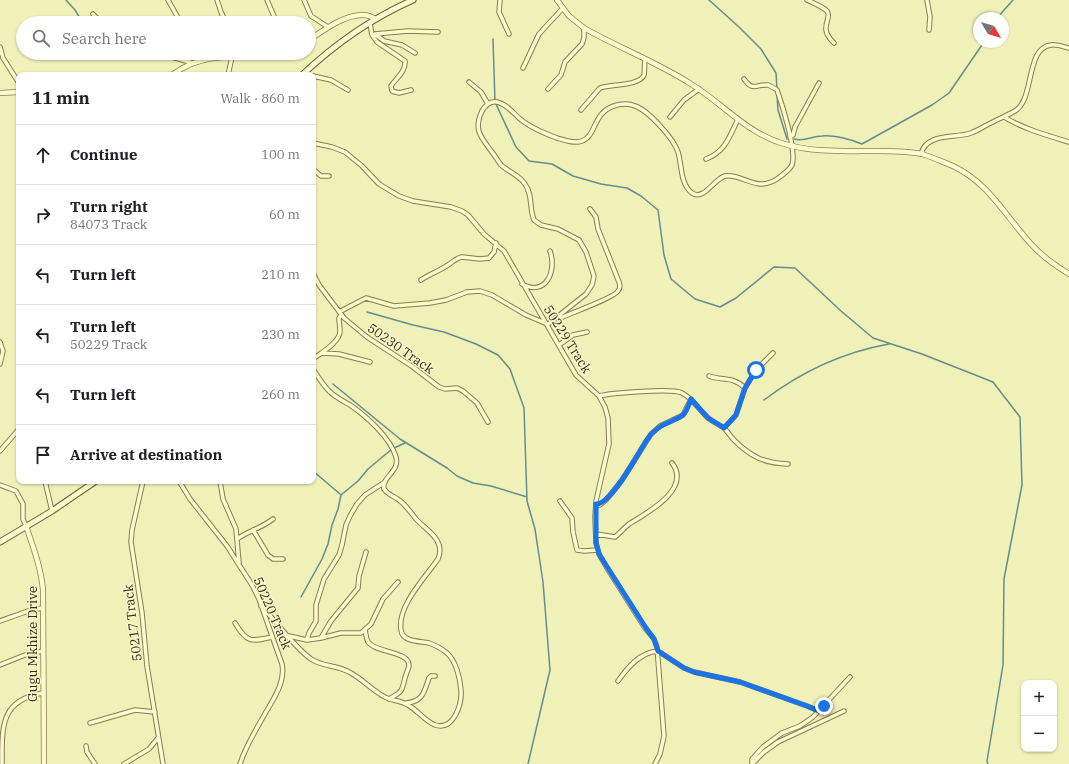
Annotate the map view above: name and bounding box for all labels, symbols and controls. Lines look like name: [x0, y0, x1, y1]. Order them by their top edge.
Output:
north arrow: [973, 12, 1009, 48]
search box: [16, 16, 316, 60]
icon: search: [30, 27, 52, 49]
text: Search here: [62, 29, 147, 48]
text: 11 min: [32, 87, 90, 109]
text: Walk · 860 m: [221, 90, 300, 107]
icon: ahead: [32, 144, 54, 166]
text: Continue: [70, 145, 137, 164]
text: 100 m: [261, 146, 300, 163]
text: Turn right: [70, 197, 148, 216]
icon: right: [32, 204, 54, 226]
text: 60 m: [269, 206, 300, 223]
text: 84073 Track: [70, 216, 147, 233]
icon: left: [32, 264, 54, 286]
text: Turn left: [70, 265, 136, 284]
text: 210 m: [261, 266, 300, 283]
street label: 50229 Track: [540, 302, 596, 377]
text: Turn left: [70, 317, 136, 336]
street label: 50230 Track: [364, 319, 438, 378]
icon: left: [32, 324, 54, 346]
text: 230 m: [261, 326, 300, 343]
text: 50229 Track: [70, 336, 147, 353]
route start: [747, 361, 765, 379]
icon: left: [32, 384, 54, 406]
text: Turn left: [70, 385, 136, 404]
text: 260 m: [261, 386, 300, 403]
icon: arrive: [32, 444, 54, 466]
text: Arrive at destination: [70, 445, 222, 464]
street label: 50220 Track: [250, 574, 296, 653]
street label: 50217 Track: [119, 583, 146, 662]
street label: Gugu Mkhize Drive: [24, 586, 41, 702]
map controls: [1021, 680, 1057, 752]
button: +: [1021, 680, 1057, 716]
route end: [815, 697, 833, 715]
button: −: [1021, 716, 1057, 752]

